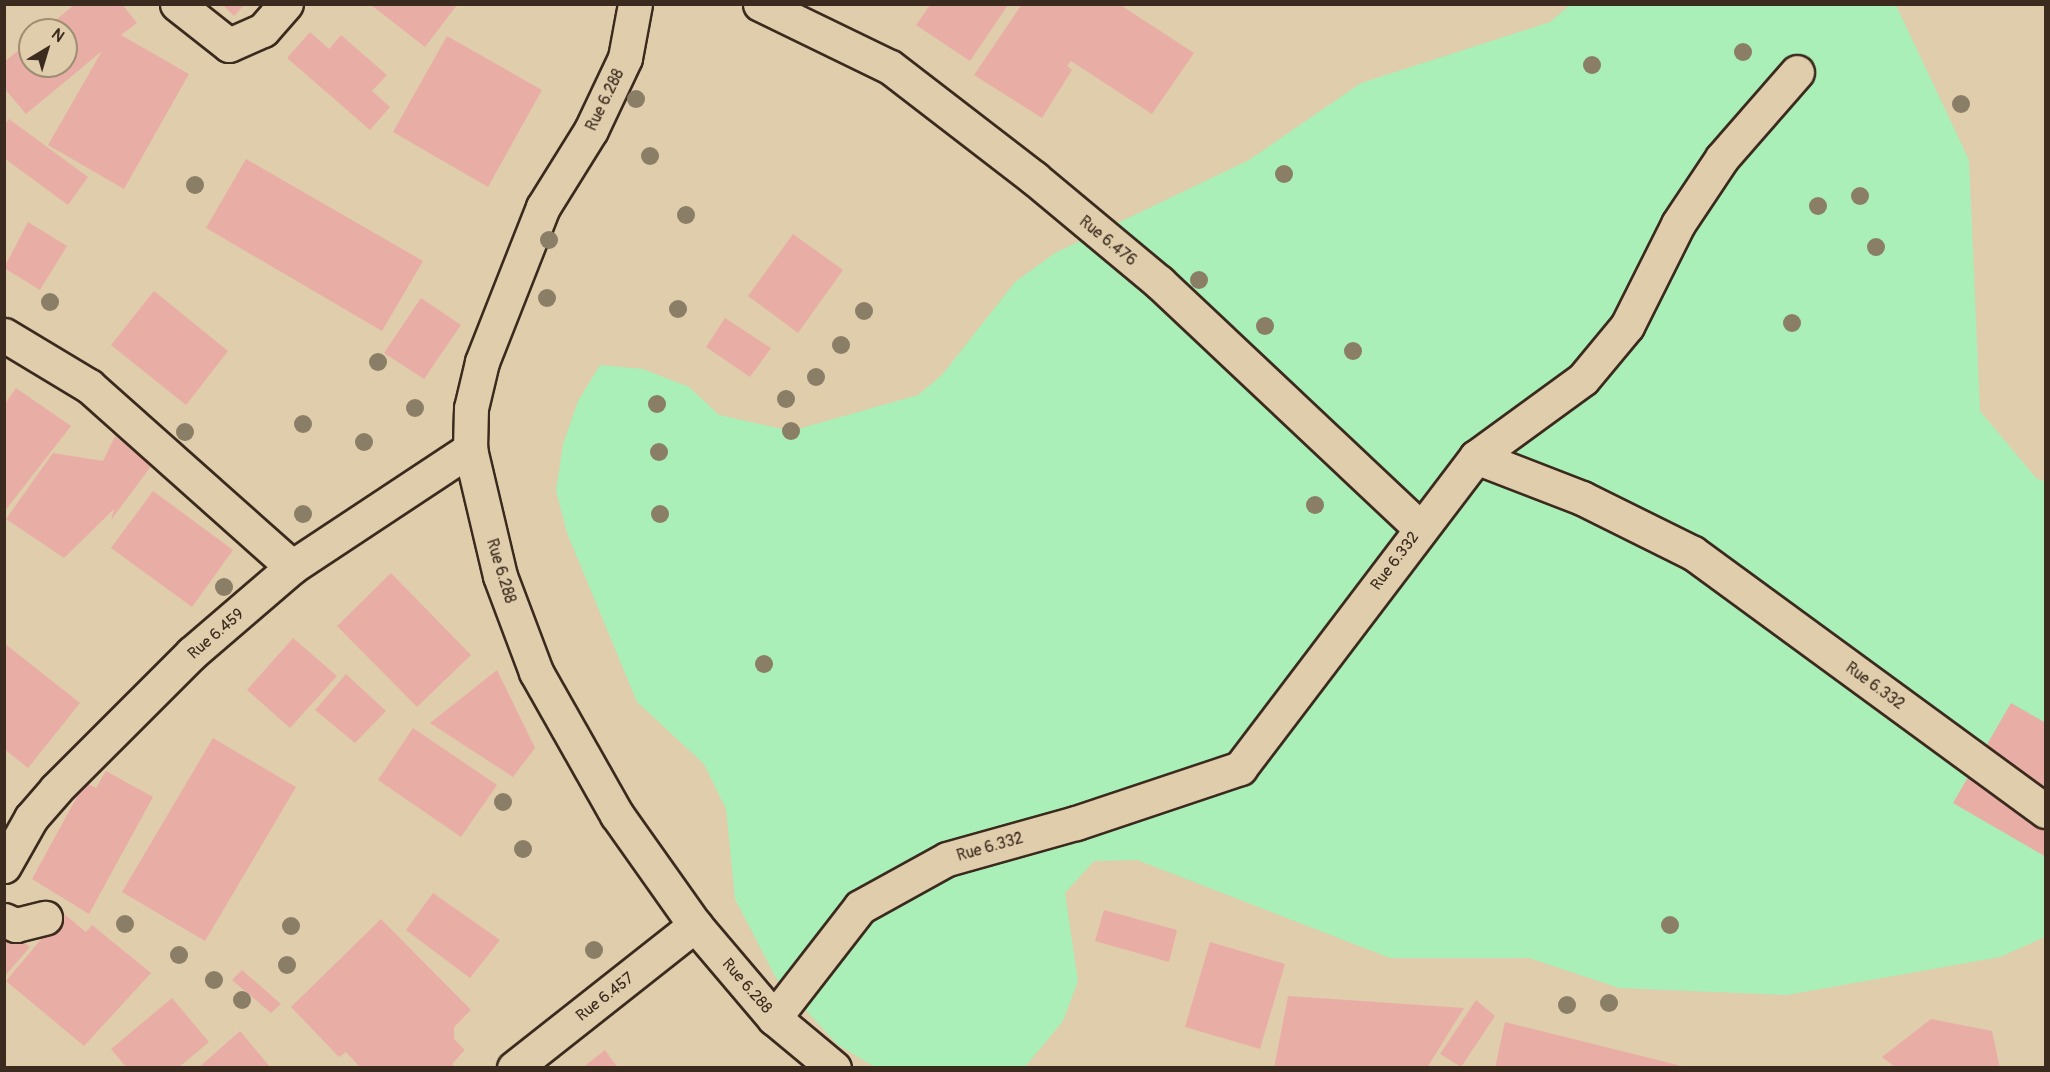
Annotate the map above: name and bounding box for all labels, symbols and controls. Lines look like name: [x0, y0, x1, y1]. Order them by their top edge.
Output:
north arrow: [18, 18, 78, 78]
text: N: [47, 24, 68, 47]
street label: Rue 6.288: [582, 66, 628, 134]
street label: Rue 6.476: [1075, 212, 1141, 270]
street label: Rue 6.332: [1367, 528, 1423, 594]
street label: Rue 6.288: [482, 536, 520, 606]
street label: Rue 6.459: [184, 605, 248, 663]
street label: Rue 6.332: [1842, 658, 1908, 714]
street label: Rue 6.332: [955, 828, 1025, 866]
street label: Rue 6.288: [718, 955, 776, 1017]
street label: Rue 6.457: [572, 969, 638, 1025]

